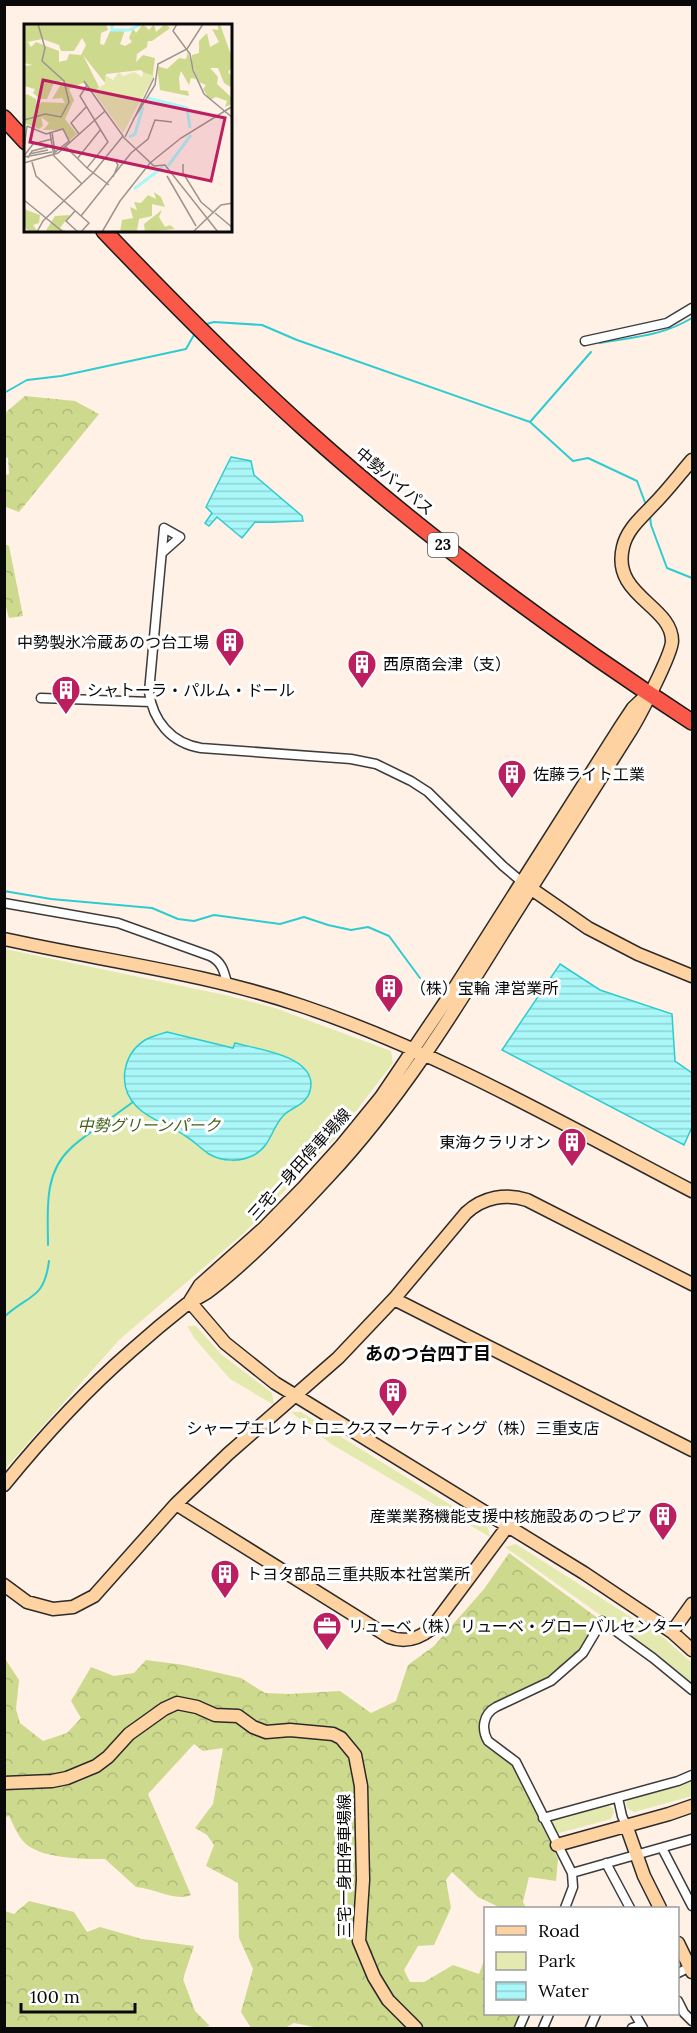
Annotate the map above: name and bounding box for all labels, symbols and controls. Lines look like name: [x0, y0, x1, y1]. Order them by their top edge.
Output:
inset map: [24, 24, 232, 232]
street label: 中勢バイパス: [352, 443, 438, 519]
road number: 23: [428, 533, 458, 557]
building icon: 中勢製氷冷蔵あのつ台工場: [214, 626, 246, 668]
place label: 中勢製氷冷蔵あのつ台工場: [17, 632, 209, 652]
building icon: 西原商会津（支）: [346, 648, 378, 690]
place label: 西原商会津（支）: [383, 654, 511, 674]
building icon: シャトーラ・パルム・ドール: [50, 674, 82, 716]
place label: シャトーラ・パルム・ドール: [87, 680, 295, 700]
building icon: 佐藤ライト工業: [496, 758, 528, 800]
place label: 佐藤ライト工業: [533, 764, 645, 784]
building icon: （株）宝輪 津営業所: [373, 972, 405, 1014]
place label: （株）宝輪 津営業所: [410, 978, 558, 998]
street label: 三宅一身田停車場線: [243, 1104, 355, 1224]
park label: 中勢グリーンパーク: [77, 1115, 222, 1135]
building icon: 東海クラリオン: [556, 1126, 588, 1168]
place label: 東海クラリオン: [439, 1132, 551, 1152]
district label: あのつ台四丁目: [365, 1342, 491, 1365]
building icon: シャープエレクトロニクスマーケティング（株）三重支店: [377, 1376, 409, 1418]
place label: シャープエレクトロニクスマーケティング（株）三重支店: [187, 1418, 599, 1438]
building icon: 産業業務機能支援中核施設あのつピア: [647, 1500, 679, 1542]
place label: 産業業務機能支援中核施設あのつピア: [370, 1506, 642, 1526]
building icon: トヨタ部品三重共販本社営業所: [209, 1558, 241, 1600]
place label: トヨタ部品三重共販本社営業所: [246, 1564, 470, 1584]
office icon: リューベ（株）リューベ・グローバルセンター: [311, 1610, 343, 1652]
place label: リューベ（株）リューベ・グローバルセンター: [348, 1616, 684, 1636]
street label: 三宅一身田停車場線: [334, 1794, 354, 1938]
legend: [484, 1907, 679, 2015]
text: Road: [538, 1919, 580, 1942]
text: Park: [538, 1949, 576, 1972]
scale bar: [21, 1976, 135, 2014]
text: Water: [538, 1979, 589, 2002]
text: 100 m: [30, 1985, 80, 2008]

